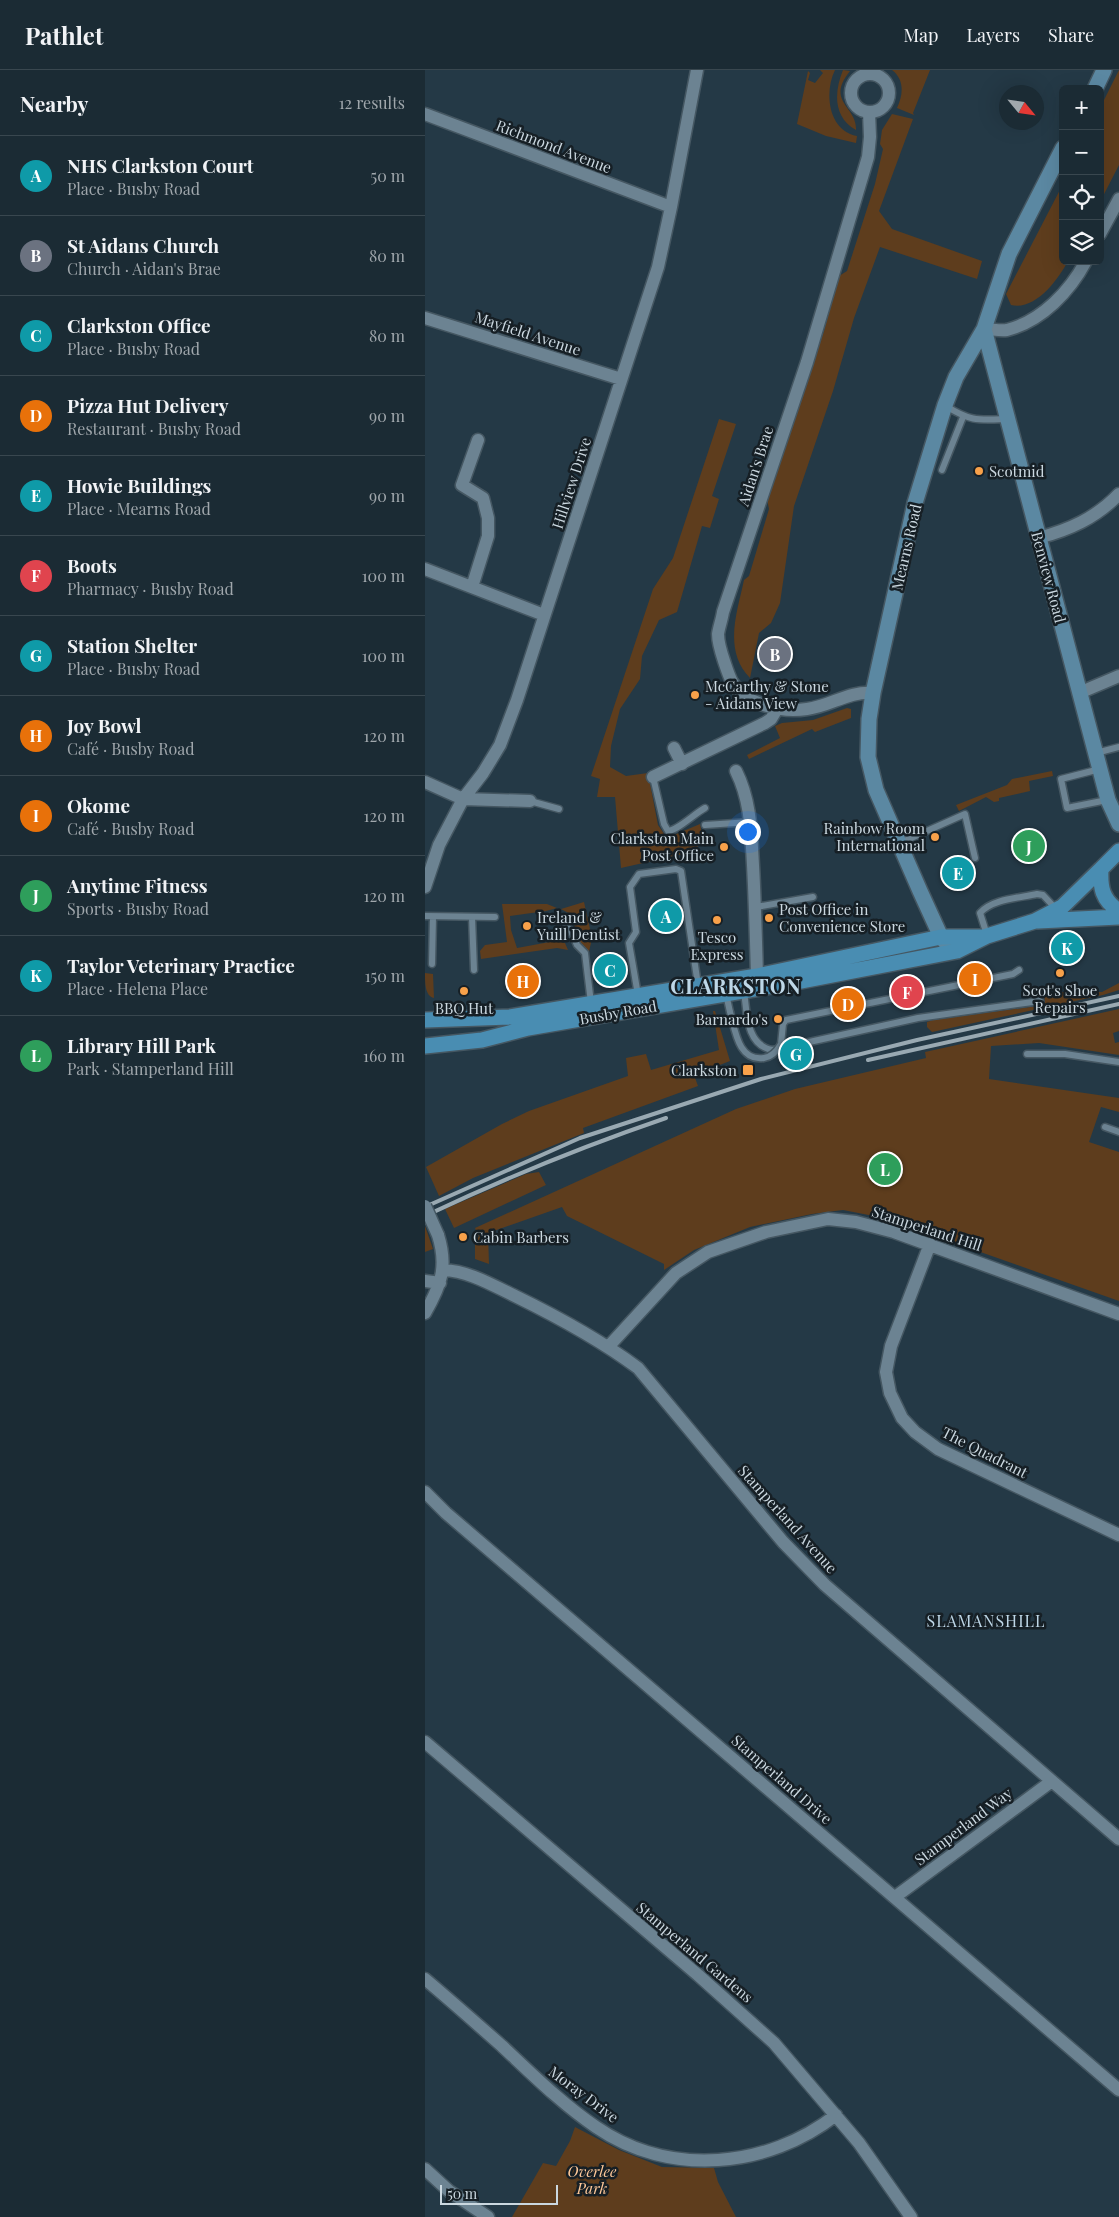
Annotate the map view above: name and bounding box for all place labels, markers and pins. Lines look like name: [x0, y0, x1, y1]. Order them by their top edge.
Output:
place label: Scotmid: [989, 461, 1045, 481]
marker: Scotmid: [973, 465, 985, 477]
pin: B: [759, 635, 791, 673]
place label: McCarthy & Stone - Aidans View: [705, 676, 829, 713]
marker: McCarthy & Stone - Aidans View: [689, 689, 701, 701]
place label: Rainbow Room International: [824, 818, 926, 855]
pin: J: [1013, 827, 1045, 865]
place label: Clarkston Main Post Office: [611, 828, 714, 865]
marker: Rainbow Room International: [929, 831, 941, 843]
marker: Clarkston Main Post Office: [718, 841, 730, 853]
pin: E: [942, 854, 974, 892]
pin: A: [650, 897, 682, 935]
place label: Post Office in Convenience Store: [779, 899, 905, 936]
place label: Ireland & Yuill Dentist: [536, 907, 621, 944]
marker: Post Office in Convenience Store: [763, 912, 775, 924]
marker: Tesco Express: [711, 914, 723, 926]
marker: Ireland & Yuill Dentist: [521, 920, 533, 932]
place label: Tesco Express: [690, 927, 744, 964]
pin: K: [1051, 929, 1083, 967]
pin: C: [594, 951, 626, 989]
pin: I: [959, 960, 991, 998]
pin: H: [507, 962, 539, 1000]
marker: Scot's Shoe Repairs: [1054, 967, 1066, 979]
pin: F: [891, 973, 923, 1011]
place label: Scot's Shoe Repairs: [1023, 980, 1097, 1017]
marker: BBQ Hut: [458, 985, 470, 997]
pin: D: [832, 985, 864, 1023]
place label: BBQ Hut: [435, 998, 494, 1018]
place label: Barnardo's: [696, 1009, 768, 1029]
marker: Barnardo's: [772, 1013, 784, 1025]
pin: G: [780, 1035, 812, 1073]
place label: Clarkston: [671, 1060, 737, 1080]
marker: Clarkston: [741, 1063, 755, 1077]
pin: L: [869, 1150, 901, 1188]
place label: Cabin Barbers: [473, 1227, 569, 1247]
marker: Cabin Barbers: [457, 1231, 469, 1243]

